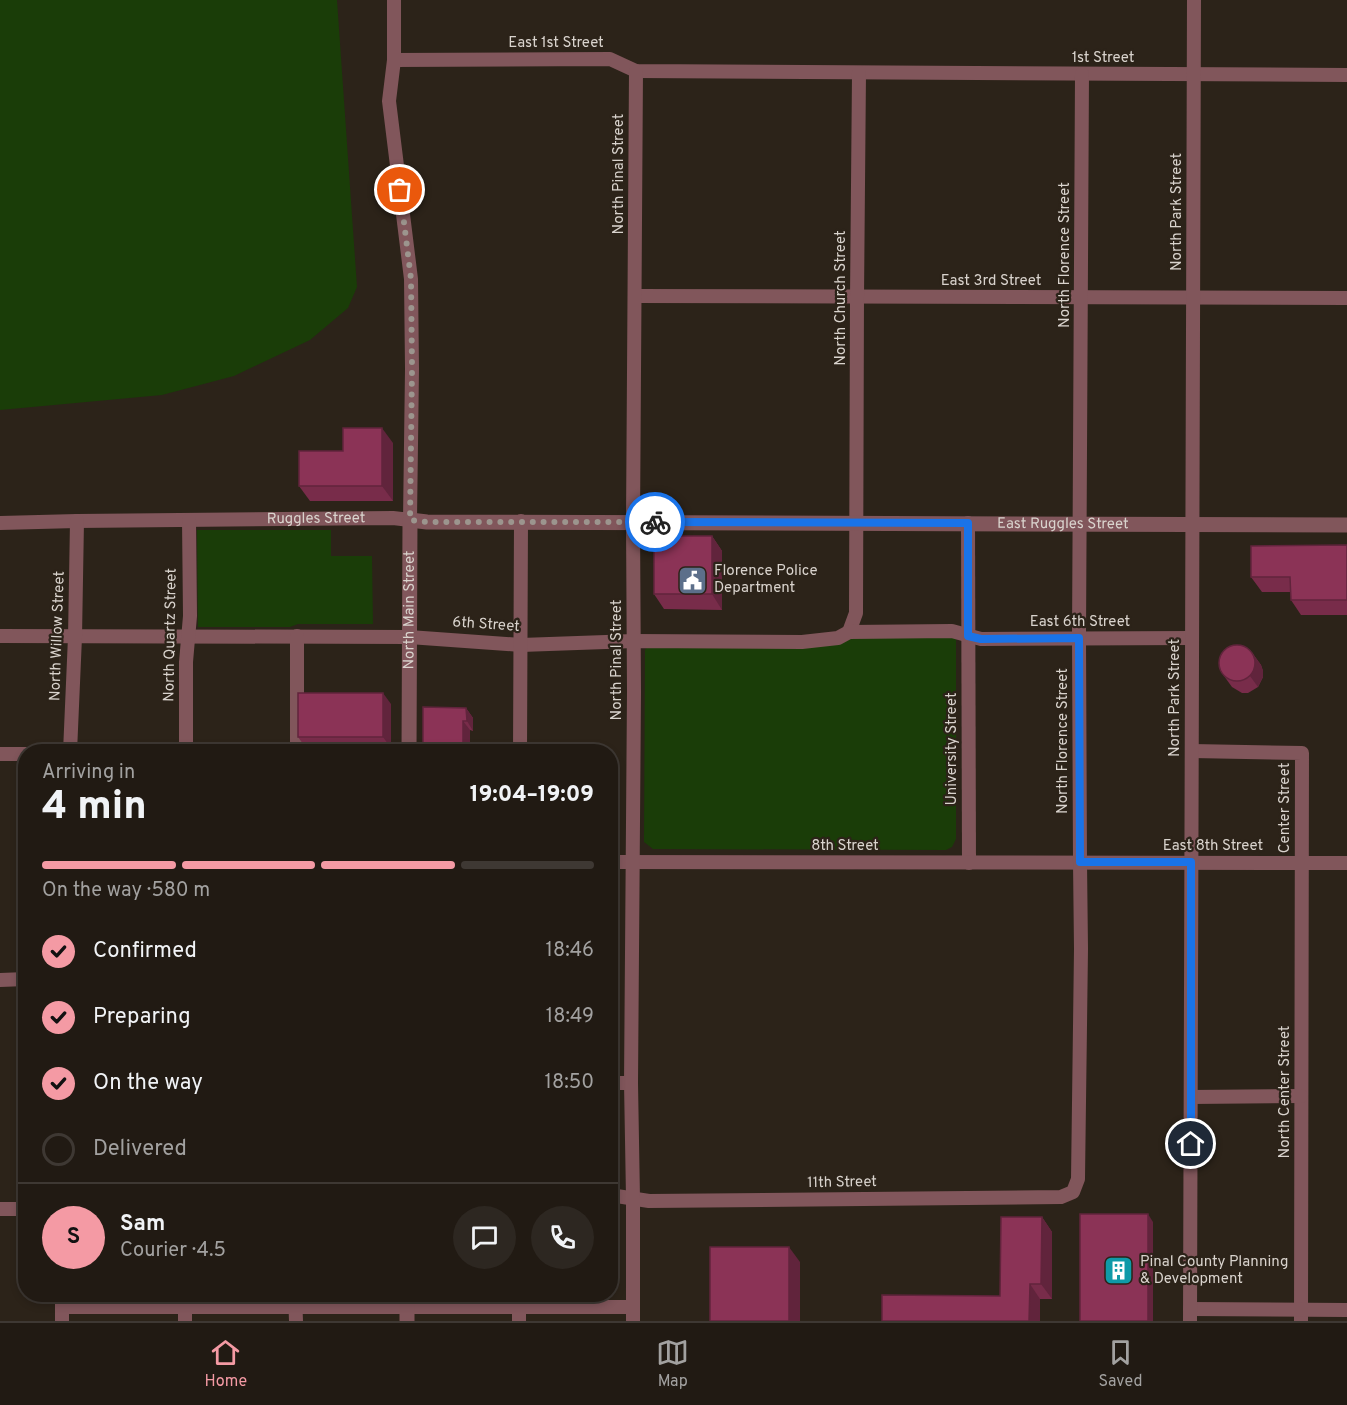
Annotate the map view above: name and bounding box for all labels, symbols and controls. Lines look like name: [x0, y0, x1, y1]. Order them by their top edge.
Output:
street label: East 1st Street: [508, 34, 604, 53]
street label: 1st Street: [1072, 49, 1134, 68]
street label: North Pinal Street: [610, 114, 629, 234]
street label: North Park Street: [1168, 153, 1187, 271]
pin: [374, 164, 425, 215]
icon: bag: [383, 173, 416, 206]
street label: North Florence Street: [1056, 182, 1075, 328]
street label: North Church Street: [832, 230, 851, 366]
street label: East 3rd Street: [941, 272, 1041, 291]
courier: [625, 492, 685, 552]
icon: bike: [639, 506, 672, 539]
street label: Ruggles Street: [267, 509, 365, 529]
street label: East Ruggles Street: [997, 514, 1129, 534]
street label: North Main Street: [400, 550, 419, 670]
place label: Florence Police Department: [714, 562, 818, 598]
public building icon: Florence Police Department: [677, 564, 709, 596]
street label: North Quartz Street: [160, 568, 182, 702]
street label: North Willow Street: [46, 571, 70, 701]
street label: North Pinal Street: [608, 600, 627, 720]
street label: 6th Street: [452, 613, 520, 637]
street label: East 6th Street: [1030, 613, 1130, 632]
street label: North Park Street: [1166, 639, 1185, 757]
street label: North Florence Street: [1054, 668, 1073, 814]
street label: University Street: [943, 692, 962, 806]
text: Arriving in: [42, 760, 135, 786]
street label: Center Street: [1276, 763, 1295, 853]
text: 19:04–19:09: [470, 782, 594, 809]
text: 4 min: [42, 784, 147, 833]
street label: 8th Street: [811, 837, 879, 856]
street label: East 8th Street: [1163, 837, 1263, 856]
text: On the way · 580 m: [42, 878, 210, 904]
icon: check: [42, 935, 75, 968]
text: Confirmed: [93, 938, 197, 965]
text: 18:46: [545, 938, 594, 964]
icon: check: [42, 1001, 75, 1034]
text: Preparing: [93, 1004, 191, 1031]
text: 18:49: [546, 1004, 594, 1030]
street label: North Center Street: [1276, 1026, 1295, 1158]
icon: check: [42, 1067, 75, 1100]
text: On the way: [93, 1070, 203, 1097]
text: 18:50: [545, 1070, 594, 1096]
pin: [1165, 1118, 1216, 1169]
icon: home: [1174, 1127, 1207, 1160]
text: Delivered: [93, 1136, 187, 1163]
street label: 11th Street: [807, 1173, 877, 1193]
button: chat: [453, 1206, 516, 1269]
button: phone: [531, 1206, 594, 1269]
text: Sam: [120, 1211, 165, 1238]
text: S: [67, 1224, 80, 1251]
text: Courier · 4.5: [120, 1238, 226, 1264]
place label: Pinal County Planning & Development: [1140, 1253, 1288, 1289]
building icon: Pinal County Planning & Development: [1103, 1255, 1135, 1287]
tab: Home: [205, 1336, 247, 1392]
tab: Map: [656, 1336, 689, 1392]
tab: Saved: [1098, 1336, 1142, 1392]

